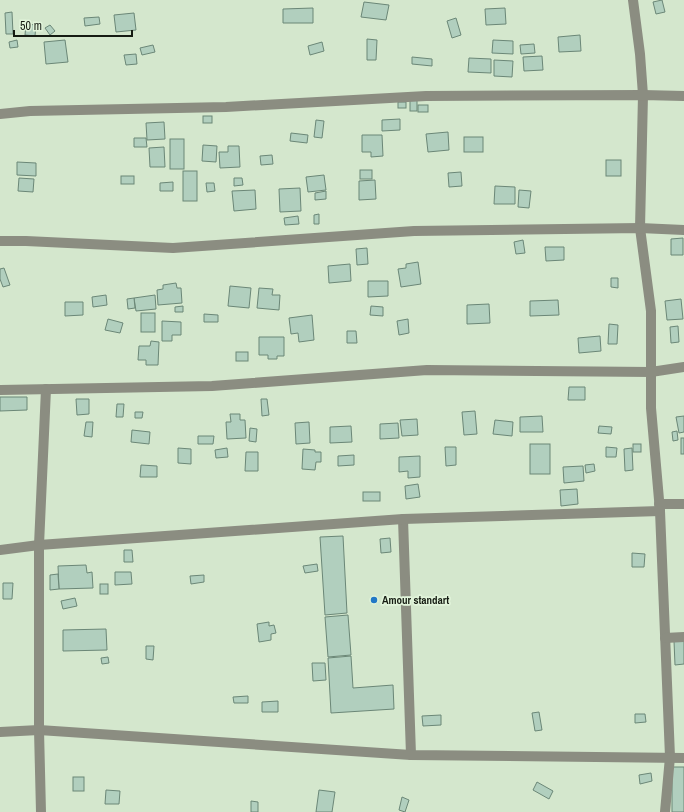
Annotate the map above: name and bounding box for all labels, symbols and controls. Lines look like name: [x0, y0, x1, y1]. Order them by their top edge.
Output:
scale bar: [14, 12, 132, 38]
text: 50 m: [20, 18, 42, 34]
place label: Amour standart: [382, 593, 449, 607]
marker: Amour standart: [369, 595, 379, 605]

